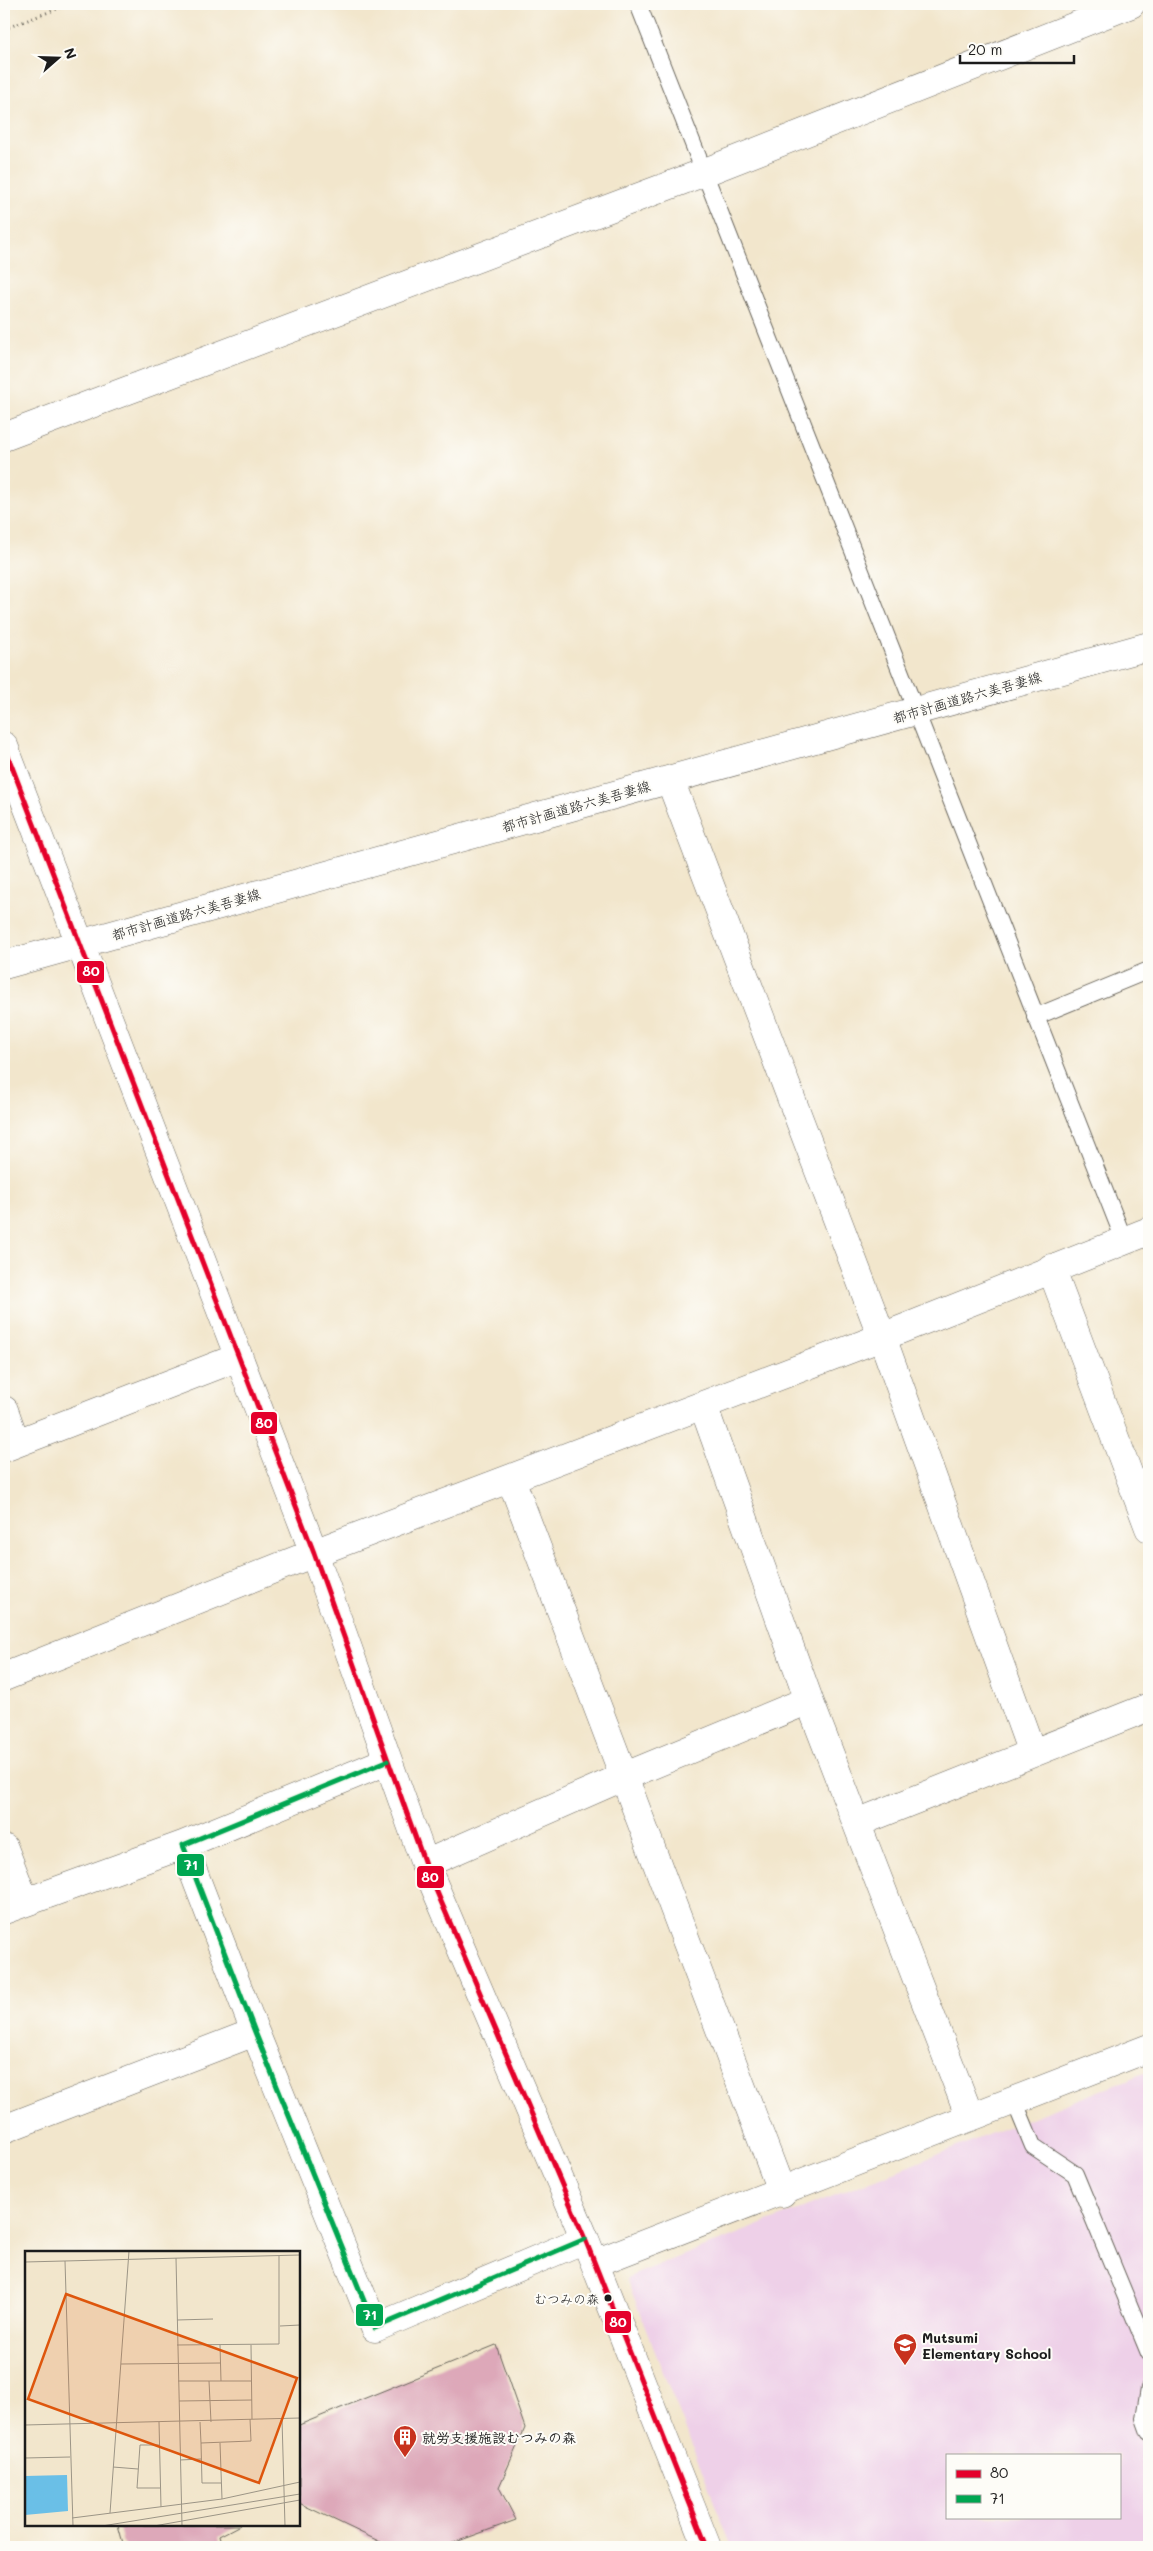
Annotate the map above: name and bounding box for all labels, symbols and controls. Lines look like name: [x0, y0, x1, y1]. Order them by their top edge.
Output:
north arrow: [32, 32, 82, 82]
scale bar: [960, 32, 1074, 64]
text: 20 m: [968, 39, 1002, 59]
text: N: [60, 45, 81, 62]
street label: 都市計画道路六美吾妻線: [890, 667, 1044, 727]
street label: 都市計画道路六美吾妻線: [499, 776, 653, 836]
street label: 都市計画道路六美吾妻線: [109, 884, 263, 944]
line badge: 80: [76, 960, 105, 984]
text: 80: [82, 961, 100, 980]
line badge: 80: [250, 1411, 278, 1435]
text: 80: [255, 1413, 273, 1432]
line badge: 71: [176, 1853, 205, 1877]
text: 71: [184, 1855, 198, 1874]
line badge: 80: [416, 1865, 445, 1889]
text: 80: [421, 1867, 439, 1886]
inset map: [25, 2251, 300, 2526]
place label: むつみの森: [534, 2290, 599, 2307]
marker: むつみの森: [603, 2293, 613, 2303]
line badge: 71: [355, 2303, 384, 2327]
text: 71: [363, 2305, 377, 2324]
line badge: 80: [604, 2310, 632, 2334]
text: 80: [609, 2312, 627, 2331]
place label: Mutsumi Elementary School: [922, 2328, 1051, 2363]
school or university icon: Mutsumi Elementary School: [892, 2332, 918, 2366]
building icon: 就労支援施設むつみの森: [392, 2424, 418, 2458]
place label: 就労支援施設むつみの森: [422, 2428, 576, 2447]
legend: [946, 2454, 1120, 2518]
text: 80: [990, 2462, 1008, 2482]
text: 71: [990, 2488, 1005, 2508]

